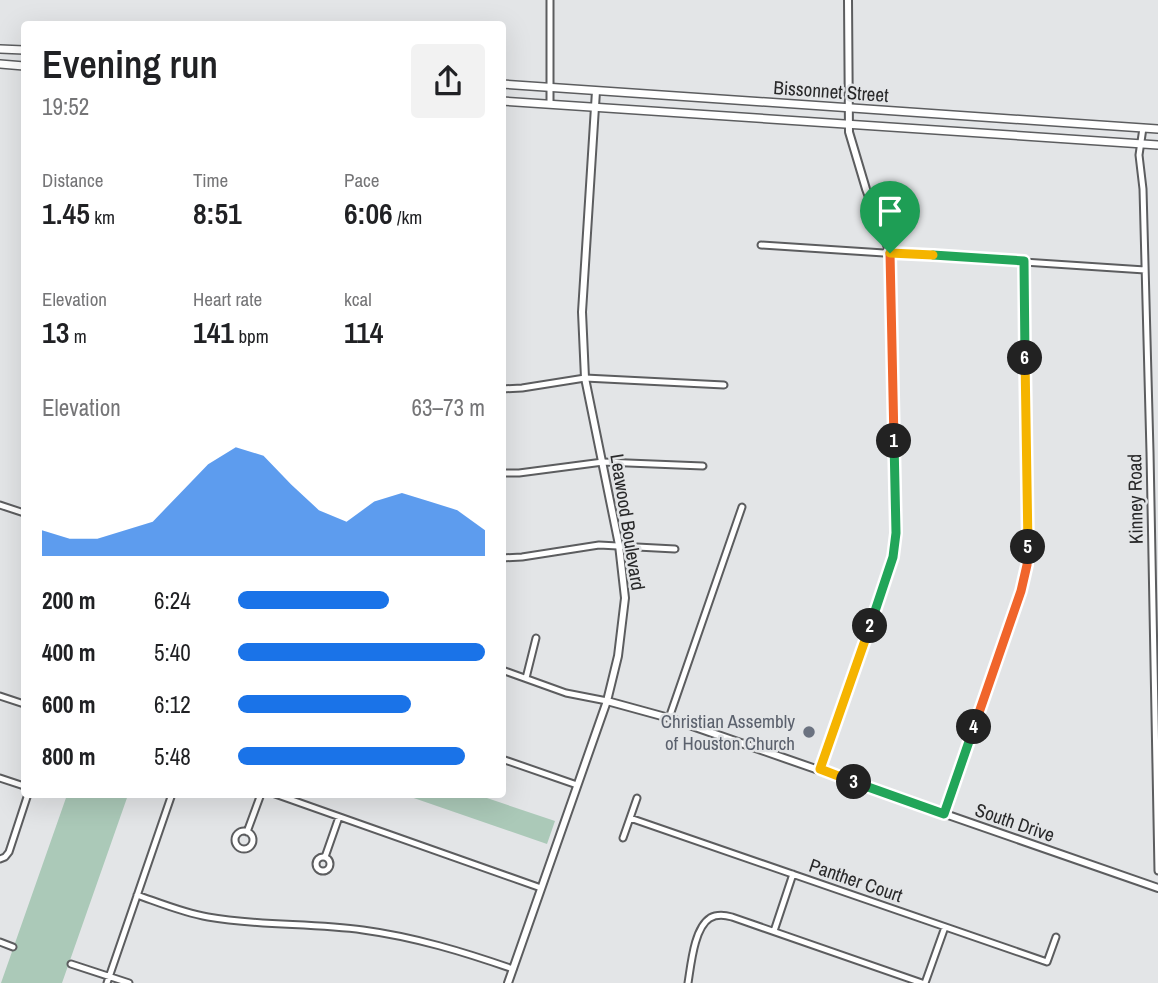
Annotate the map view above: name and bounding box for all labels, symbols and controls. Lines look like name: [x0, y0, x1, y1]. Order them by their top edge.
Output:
text: Evening run: [42, 39, 218, 90]
button: share: [411, 44, 485, 118]
street label: Bissonnet Street: [773, 74, 890, 108]
text: 19:52: [42, 91, 89, 122]
text: Distance: [42, 167, 103, 193]
text: Time: [193, 167, 228, 193]
text: Pace: [344, 167, 380, 193]
pin: [860, 181, 920, 253]
icon: arrive: [871, 192, 909, 230]
text: 1.45: [42, 193, 90, 233]
text: 8:51: [193, 193, 242, 233]
text: 6:06: [344, 193, 393, 233]
text: km: [90, 204, 115, 230]
text: /km: [393, 204, 422, 230]
text: Elevation: [42, 286, 107, 312]
text: Heart rate: [193, 286, 262, 312]
text: kcal: [344, 286, 372, 312]
text: 13: [42, 312, 69, 352]
text: 141: [193, 312, 234, 352]
text: 114: [344, 312, 384, 352]
text: m: [69, 323, 87, 349]
text: bpm: [234, 323, 269, 349]
pin: 6: [1007, 340, 1042, 376]
text: 6: [1020, 344, 1029, 370]
text: Elevation: [42, 392, 121, 423]
text: 63–73 m: [412, 392, 485, 423]
pin: 1: [876, 424, 912, 458]
text: 1: [889, 427, 898, 453]
street label: Leawood Boulevard: [604, 452, 652, 592]
street label: Kinney Road: [1121, 454, 1149, 544]
pin: 5: [1010, 530, 1046, 564]
text: 5: [1023, 533, 1032, 559]
text: 200 m: [42, 585, 95, 616]
text: 6:24: [154, 585, 191, 616]
pin: 2: [852, 608, 888, 644]
text: 2: [865, 612, 874, 638]
text: 400 m: [42, 637, 95, 668]
text: 5:40: [154, 637, 191, 668]
text: 600 m: [42, 689, 95, 720]
text: 6:12: [154, 689, 191, 720]
place label: Christian Assembly of Houston Church: [661, 708, 795, 756]
pin: 4: [956, 710, 992, 744]
text: 4: [969, 713, 978, 739]
marker: Christian Assembly of Houston Church: [801, 724, 817, 740]
text: 800 m: [42, 741, 95, 772]
text: 5:48: [154, 741, 191, 772]
pin: 3: [836, 764, 872, 800]
text: 3: [849, 768, 858, 794]
street label: South Drive: [972, 796, 1058, 848]
street label: Panther Court: [806, 852, 907, 908]

